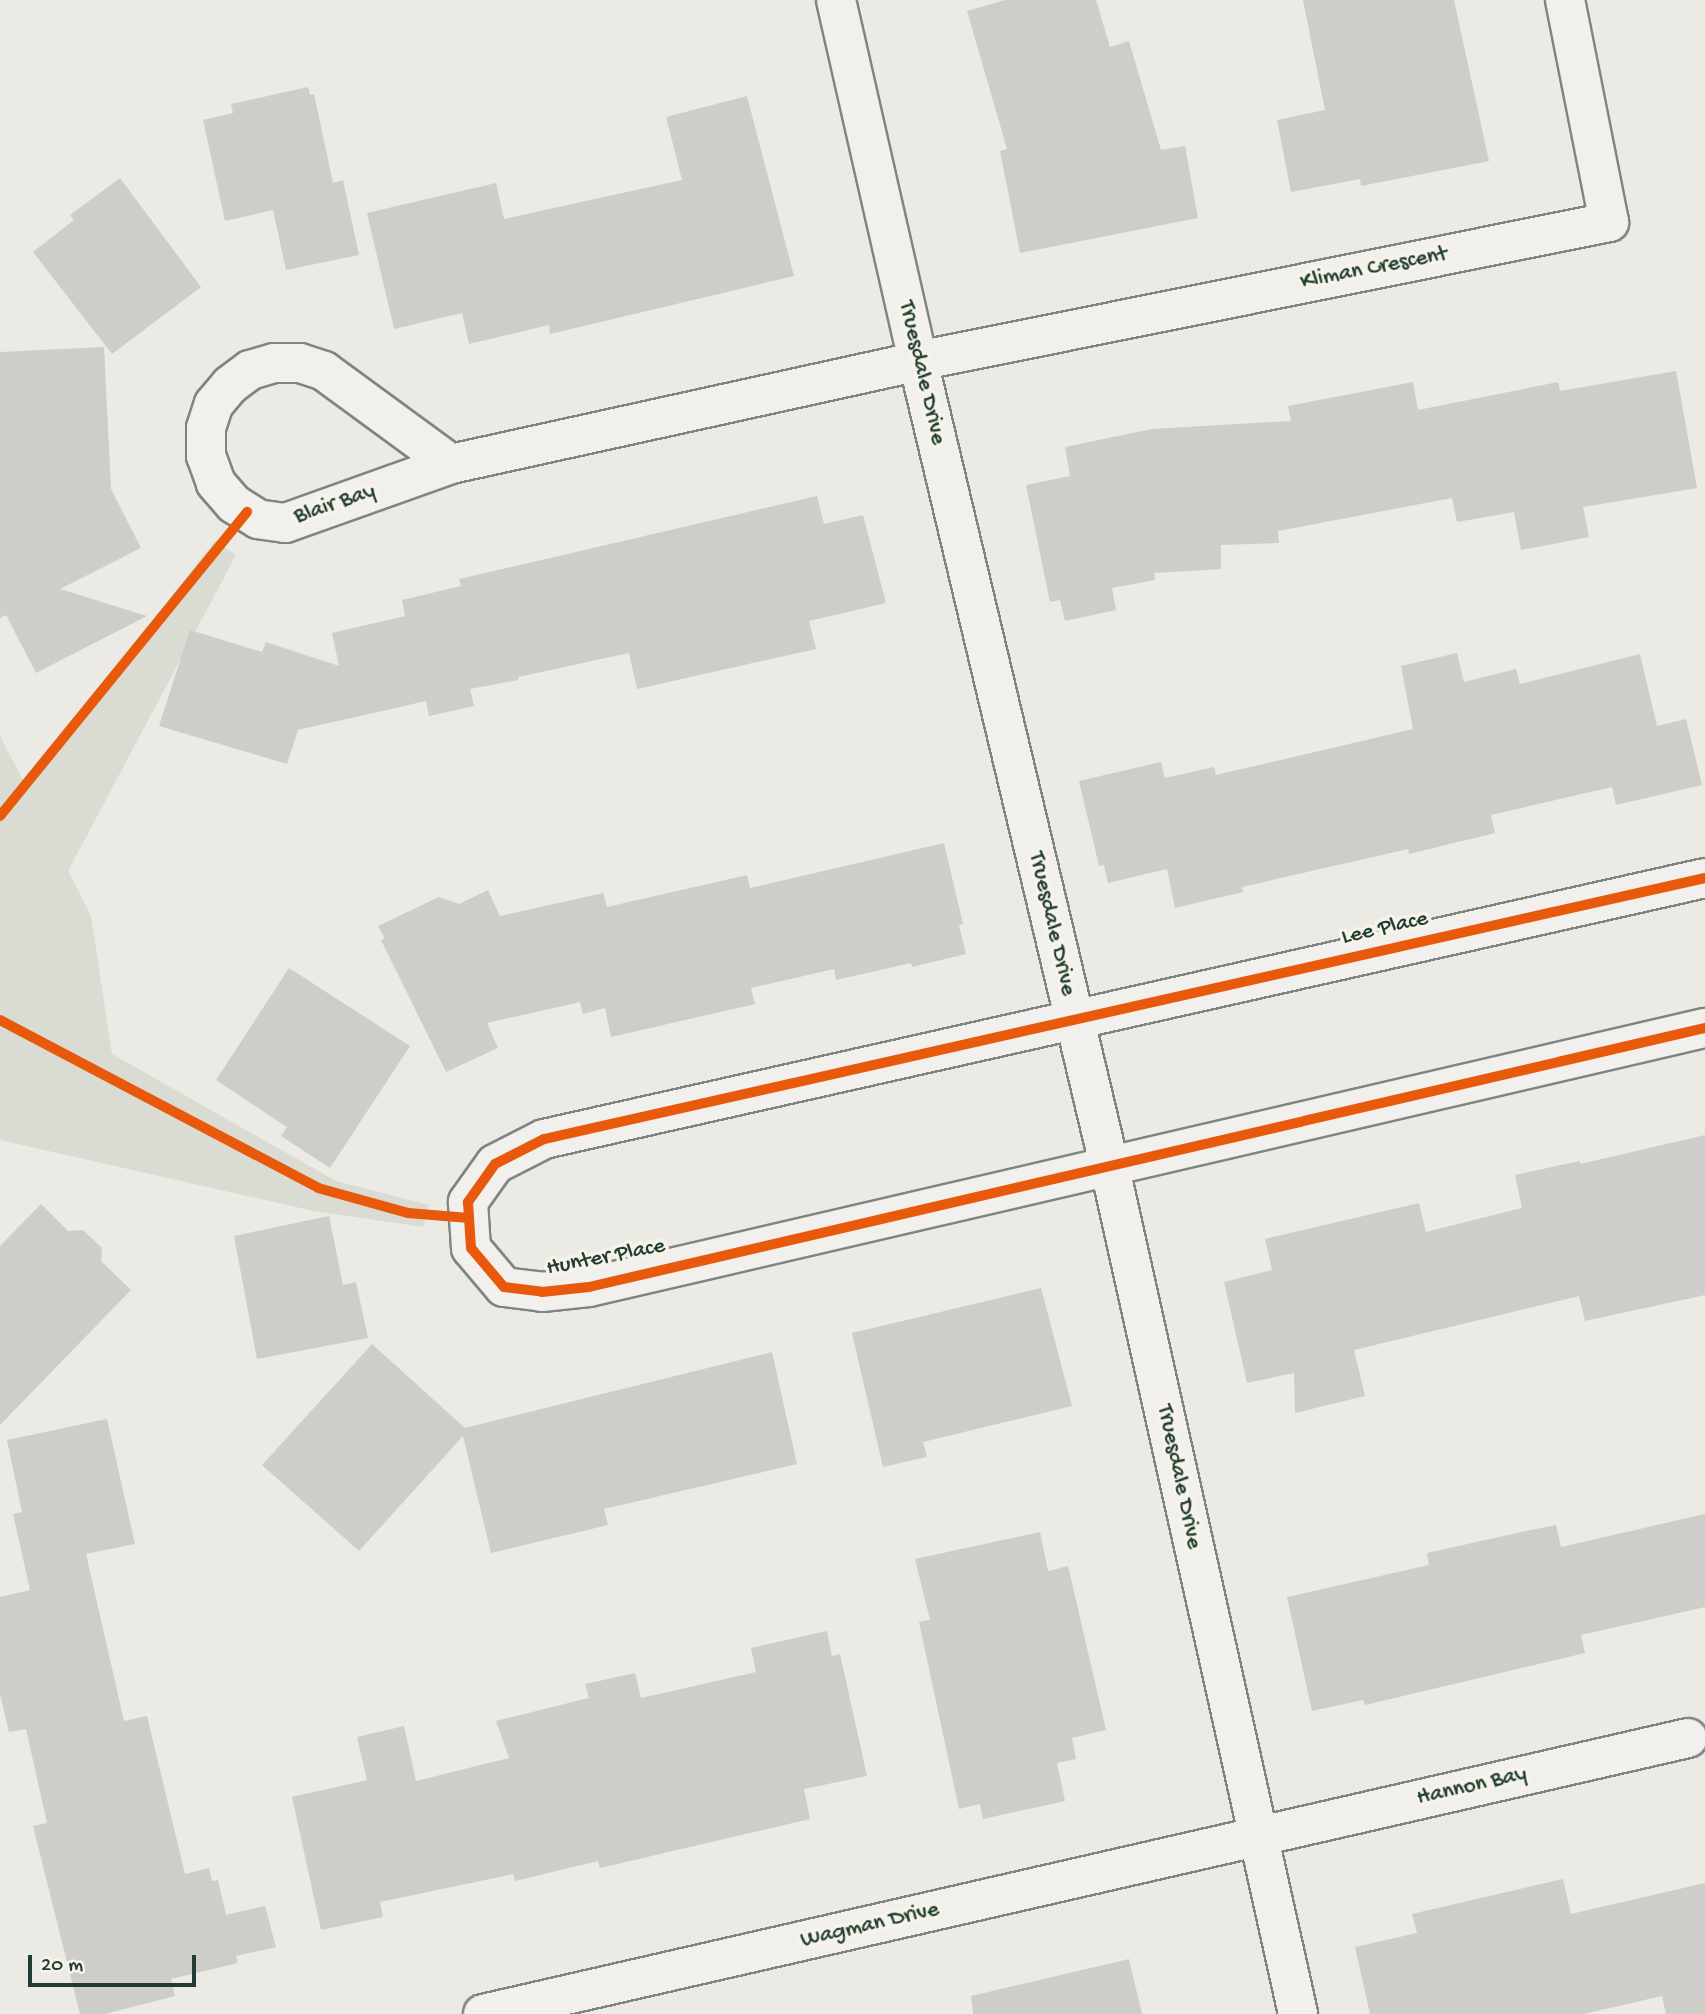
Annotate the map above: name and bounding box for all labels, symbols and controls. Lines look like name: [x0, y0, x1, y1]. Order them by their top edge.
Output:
street label: Kliman Crescent: [1298, 241, 1450, 297]
street label: Truesdale Drive: [891, 298, 951, 448]
street label: Blair Bay: [291, 478, 379, 532]
street label: Truesdale Drive: [1021, 849, 1081, 999]
street label: Lee Place: [1339, 906, 1431, 952]
street label: Hunter Place: [545, 1233, 667, 1283]
street label: Truesdale Drive: [1149, 1402, 1207, 1552]
street label: Hannon Bay: [1414, 1761, 1530, 1813]
street label: Wagman Drive: [798, 1897, 942, 1955]
scale bar: [32, 1940, 200, 1984]
text: 20 m: [41, 1954, 83, 1979]

